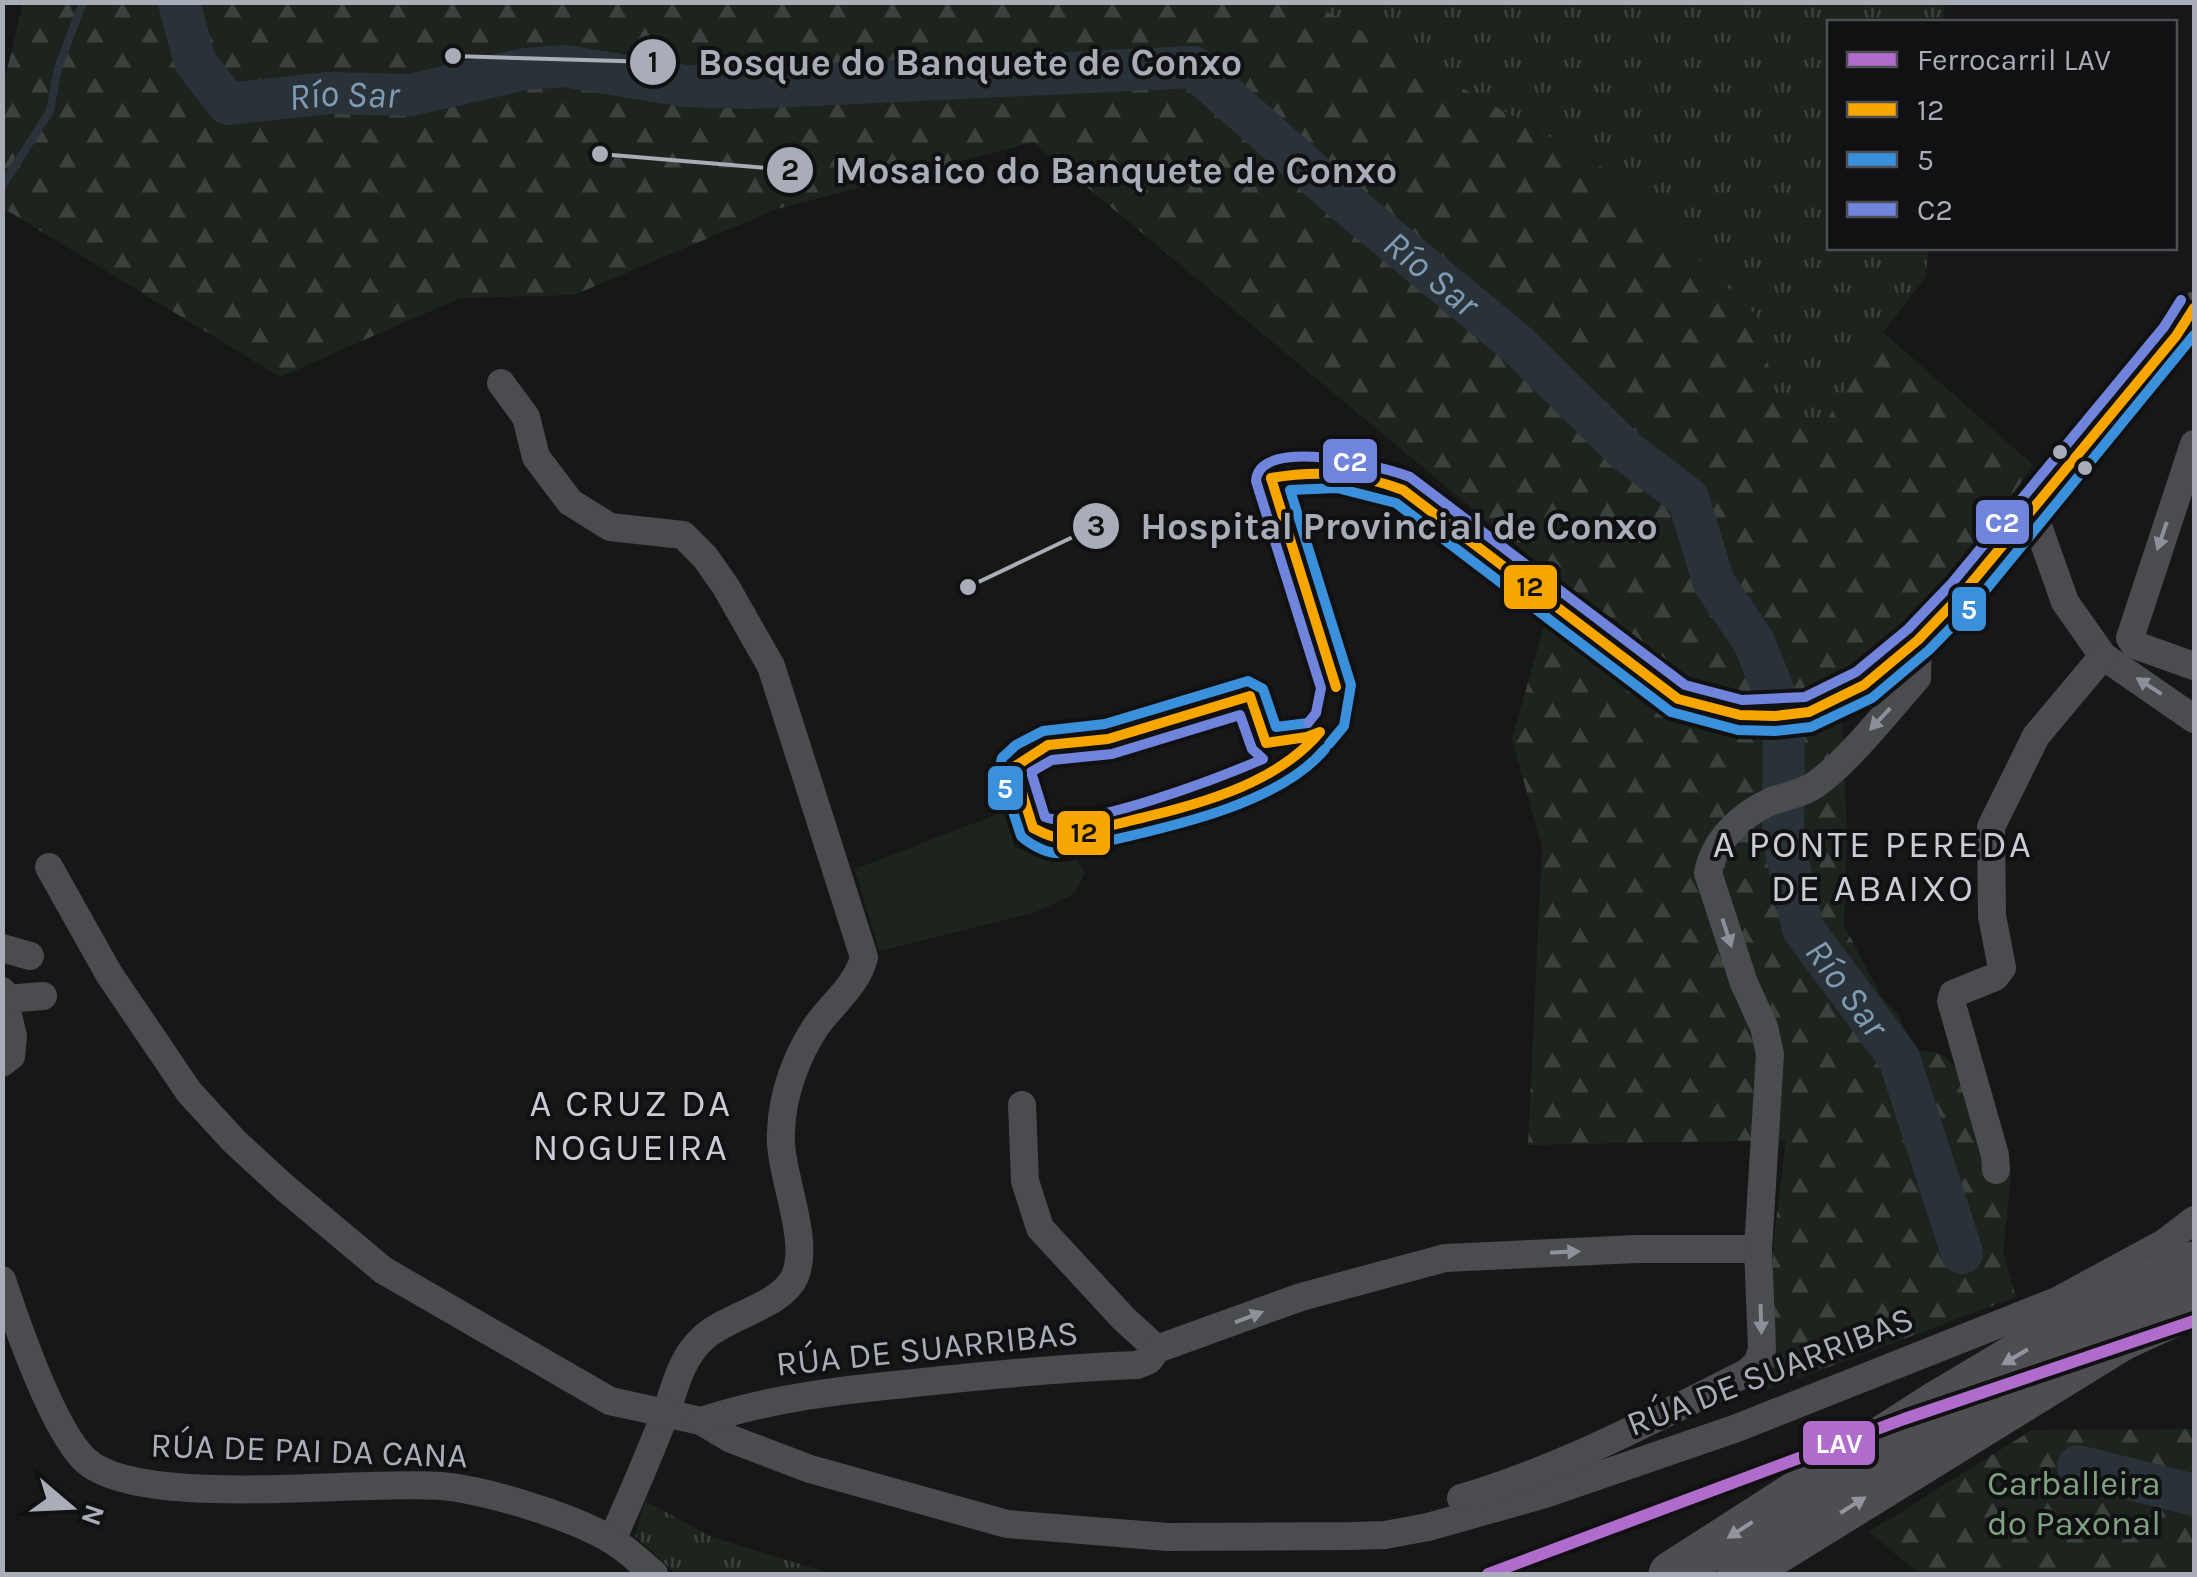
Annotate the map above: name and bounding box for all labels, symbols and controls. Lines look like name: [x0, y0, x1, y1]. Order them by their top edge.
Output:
legend: [1827, 20, 2177, 250]
callout: Bosque do Banquete de Conxo: [628, 28, 1263, 96]
text: Bosque do Banquete de Conxo: [698, 40, 1242, 85]
text: Ferrocarril LAV: [1917, 42, 2111, 78]
text: 1: [648, 44, 658, 80]
water label: Río Sar: [286, 70, 402, 120]
text: 12: [1917, 92, 1944, 128]
callout: Mosaico do Banquete de Conxo: [765, 136, 1417, 204]
text: 5: [1917, 142, 1934, 178]
text: Mosaico do Banquete de Conxo: [835, 148, 1397, 193]
text: 2: [781, 152, 799, 188]
text: C2: [1917, 192, 1953, 228]
water label: Río Sar: [1374, 221, 1490, 328]
line badge: C2: [1321, 437, 1379, 485]
unlabelled marker: [2050, 442, 2070, 462]
text: C2: [1333, 445, 1367, 478]
unlabelled marker: [2075, 458, 2095, 478]
callout: Hospital Provincial de Conxo: [1071, 492, 1678, 560]
line badge: C2: [1974, 498, 2031, 546]
text: Hospital Provincial de Conxo: [1140, 504, 1658, 549]
text: C2: [1985, 506, 2019, 539]
text: 3: [1087, 508, 1105, 544]
one-way arrow: [2154, 522, 2169, 552]
line badge: 12: [1502, 563, 1559, 611]
text: 12: [1517, 570, 1543, 603]
line badge: 5: [1950, 585, 1988, 633]
text: 5: [1961, 593, 1977, 626]
one-way arrow: [2136, 678, 2163, 696]
one-way arrow: [1869, 706, 1892, 730]
line badge: 5: [986, 764, 1025, 812]
text: 5: [997, 772, 1013, 805]
line badge: 12: [1055, 809, 1112, 857]
text: 12: [1071, 816, 1097, 849]
district label: A PONTE PEREDA DE ABAIXO: [1713, 822, 2033, 911]
one-way arrow: [1721, 918, 1736, 948]
water label: Río Sar: [1795, 930, 1899, 1048]
district label: A CRUZ DA NOGUEIRA: [529, 1081, 733, 1170]
one-way arrow: [1550, 1244, 1582, 1260]
street label: RÚA DE SUARRIBAS: [1621, 1298, 1919, 1445]
one-way arrow: [1753, 1304, 1769, 1336]
one-way arrow: [1235, 1309, 1265, 1325]
street label: RÚA DE SUARRIBAS: [774, 1312, 1080, 1385]
one-way arrow: [2001, 1348, 2029, 1365]
line badge: LAV: [1801, 1419, 1877, 1467]
street label: RÚA DE PAI DA CANA: [150, 1424, 468, 1477]
text: LAV: [1815, 1427, 1863, 1460]
north arrow: [20, 1457, 120, 1557]
park label: Carballeira do Paxonal: [1987, 1463, 2161, 1544]
one-way arrow: [1839, 1496, 1867, 1514]
text: N: [74, 1500, 112, 1530]
one-way arrow: [1726, 1520, 1754, 1538]

